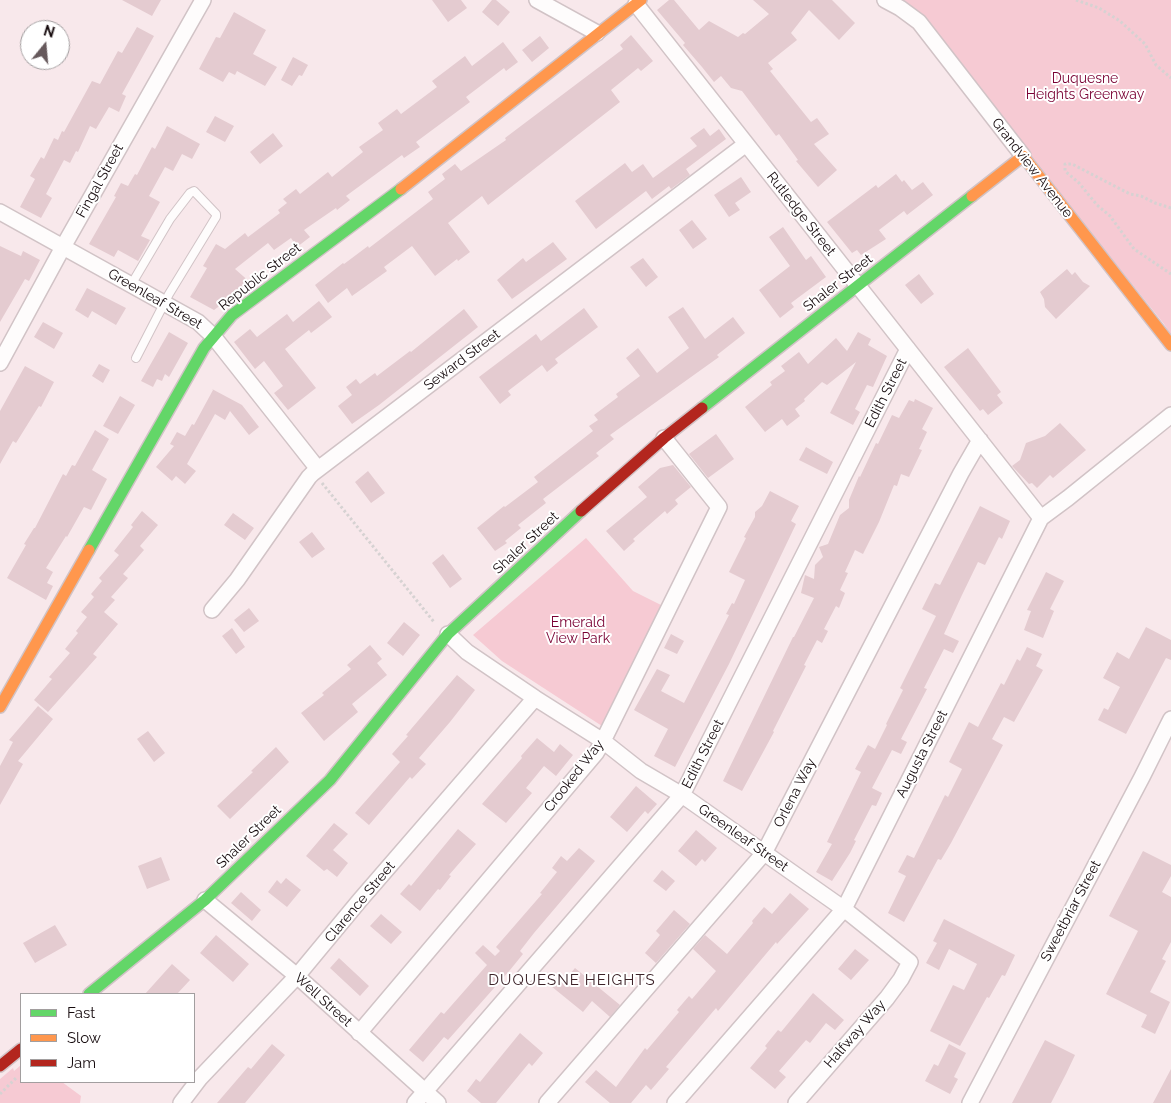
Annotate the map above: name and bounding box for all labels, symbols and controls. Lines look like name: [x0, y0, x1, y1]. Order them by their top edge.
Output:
north arrow: [20, 20, 70, 70]
text: N: [42, 22, 57, 41]
park label: Duquesne Heights Greenway: [1026, 71, 1144, 104]
street label: Grandview Avenue: [988, 115, 1076, 221]
street label: Fingal Street: [73, 141, 127, 221]
street label: Rutledge Street: [763, 169, 839, 259]
street label: Republic Street: [216, 240, 304, 314]
street label: Shaler Street: [800, 251, 876, 315]
street label: Greenleaf Street: [105, 265, 205, 333]
street label: Seward Street: [421, 326, 503, 394]
street label: Edith Street: [861, 356, 911, 430]
street label: Shaler Street: [490, 508, 562, 578]
park label: Emerald View Park: [546, 615, 610, 648]
street label: Augusta Street: [893, 707, 951, 801]
street label: Edith Street: [678, 717, 728, 791]
street label: Crooked Way: [540, 736, 608, 816]
street label: Orlena Way: [770, 755, 820, 831]
street label: Greenleaf Street: [695, 801, 791, 875]
street label: Shaler Street: [213, 802, 285, 872]
street label: Clarence Street: [321, 858, 399, 946]
street label: Sweetbriar Street: [1037, 858, 1105, 964]
street label: Well Street: [291, 970, 355, 1030]
district label: DUQUESNE HEIGHTS: [486, 971, 658, 989]
legend: [20, 993, 195, 1083]
street label: Halfway Way: [821, 996, 889, 1072]
text: Fast: [67, 1004, 95, 1022]
text: Slow: [67, 1029, 101, 1047]
text: Jam: [67, 1054, 96, 1072]

